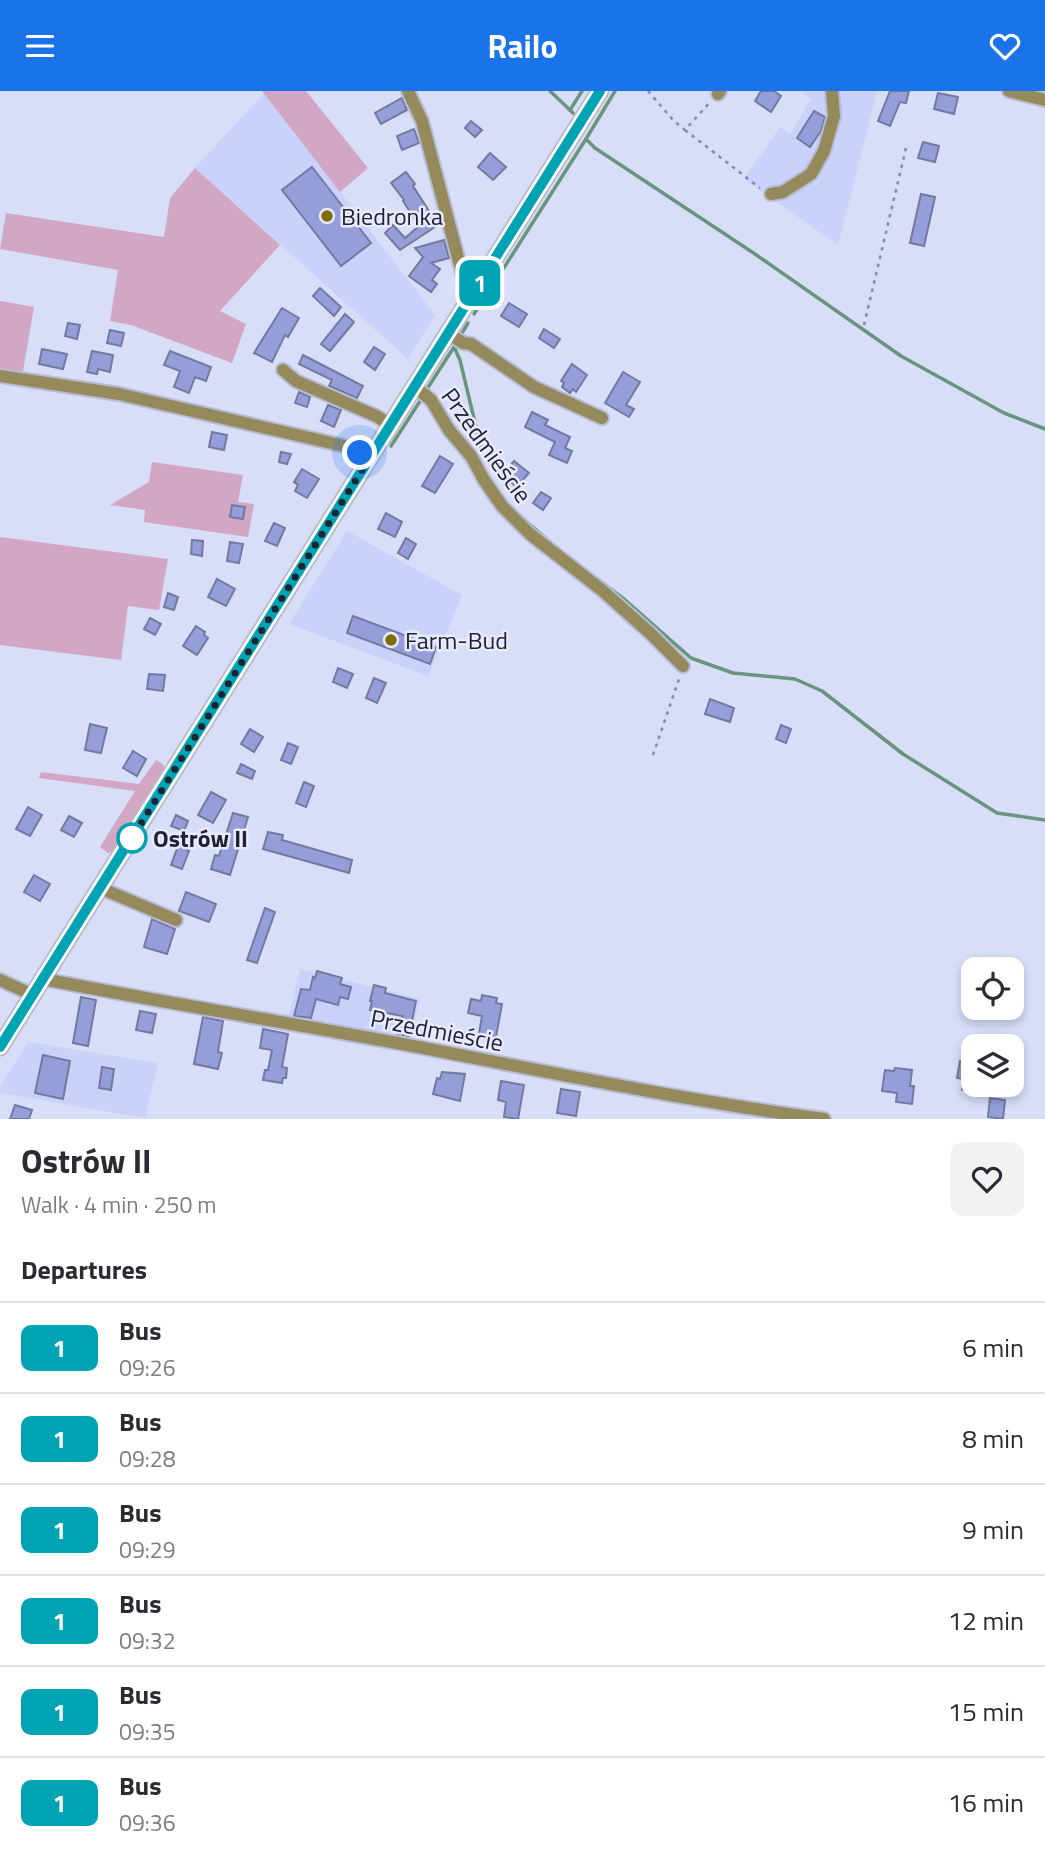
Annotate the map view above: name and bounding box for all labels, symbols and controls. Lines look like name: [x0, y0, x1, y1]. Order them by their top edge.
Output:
text: Railo: [488, 22, 557, 70]
icon: menu: [21, 27, 59, 65]
icon: heart: [986, 27, 1024, 65]
place label: Biedronka: [341, 198, 443, 234]
marker: Biedronka: [319, 208, 335, 224]
line badge: 1: [457, 260, 503, 306]
text: 1: [473, 265, 487, 301]
street label: Przedmieście: [433, 380, 541, 510]
your location: [342, 435, 377, 470]
place label: Farm-Bud: [405, 622, 508, 658]
marker: Farm-Bud: [383, 632, 399, 648]
place label: Ostrów II: [153, 820, 248, 856]
marker: Ostrów II: [117, 823, 147, 853]
map controls: [961, 957, 1024, 1097]
button: locate: [961, 957, 1024, 1020]
street label: Przedmieście: [367, 999, 507, 1061]
button: layers: [961, 1034, 1024, 1097]
text: Ostrów II: [21, 1136, 152, 1186]
button: heart: [950, 1142, 1024, 1216]
text: Walk · 4 min · 250 m: [21, 1187, 217, 1222]
text: Departures: [21, 1250, 147, 1289]
text: Bus: [119, 1311, 161, 1350]
text: 6 min: [962, 1328, 1024, 1367]
text: 1: [53, 1330, 66, 1366]
text: 09:26: [119, 1350, 176, 1385]
text: Bus: [119, 1402, 161, 1441]
text: 8 min: [962, 1419, 1024, 1458]
text: 1: [53, 1421, 66, 1457]
text: 09:28: [119, 1441, 176, 1476]
text: Bus: [119, 1493, 161, 1532]
text: 9 min: [962, 1510, 1024, 1549]
text: 1: [53, 1512, 66, 1548]
text: 09:29: [119, 1532, 176, 1567]
text: Bus: [119, 1584, 161, 1623]
text: 12 min: [948, 1601, 1024, 1640]
text: 1: [53, 1603, 66, 1639]
text: 09:32: [119, 1623, 176, 1658]
text: Bus: [119, 1675, 161, 1714]
text: 15 min: [948, 1692, 1024, 1731]
text: 1: [53, 1694, 66, 1730]
text: 09:35: [119, 1714, 176, 1749]
text: Bus: [119, 1766, 161, 1805]
text: 16 min: [948, 1783, 1024, 1822]
text: 1: [53, 1785, 66, 1821]
text: 09:36: [119, 1805, 176, 1840]

